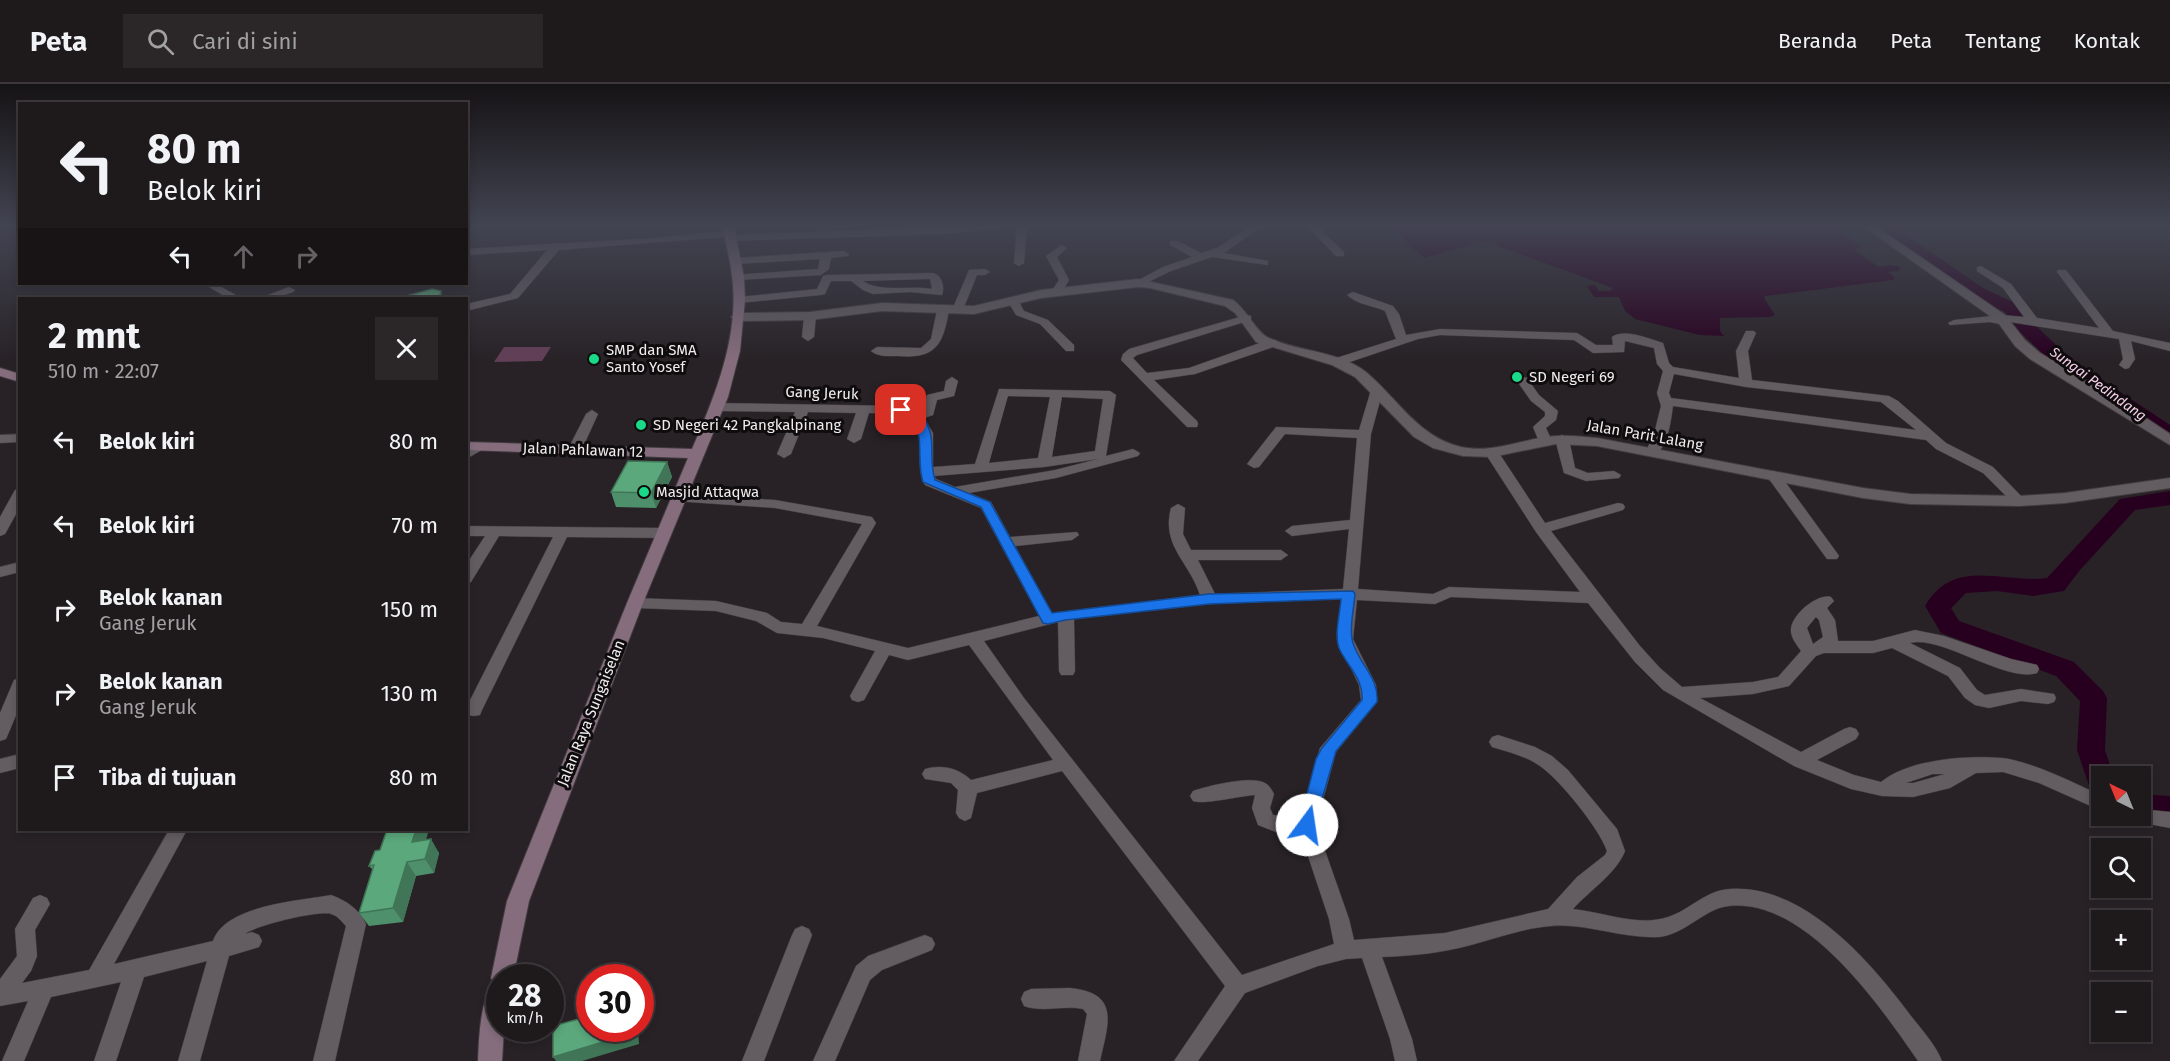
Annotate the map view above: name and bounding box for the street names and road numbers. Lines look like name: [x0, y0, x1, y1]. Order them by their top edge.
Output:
street label: Gang Jeruk: [785, 383, 859, 403]
street label: Jalan Parit Lalang: [1585, 416, 1705, 454]
street label: Jalan Pahlawan 12: [522, 439, 644, 461]
street label: Jalan Raya Sungaiselan: [553, 637, 629, 789]

